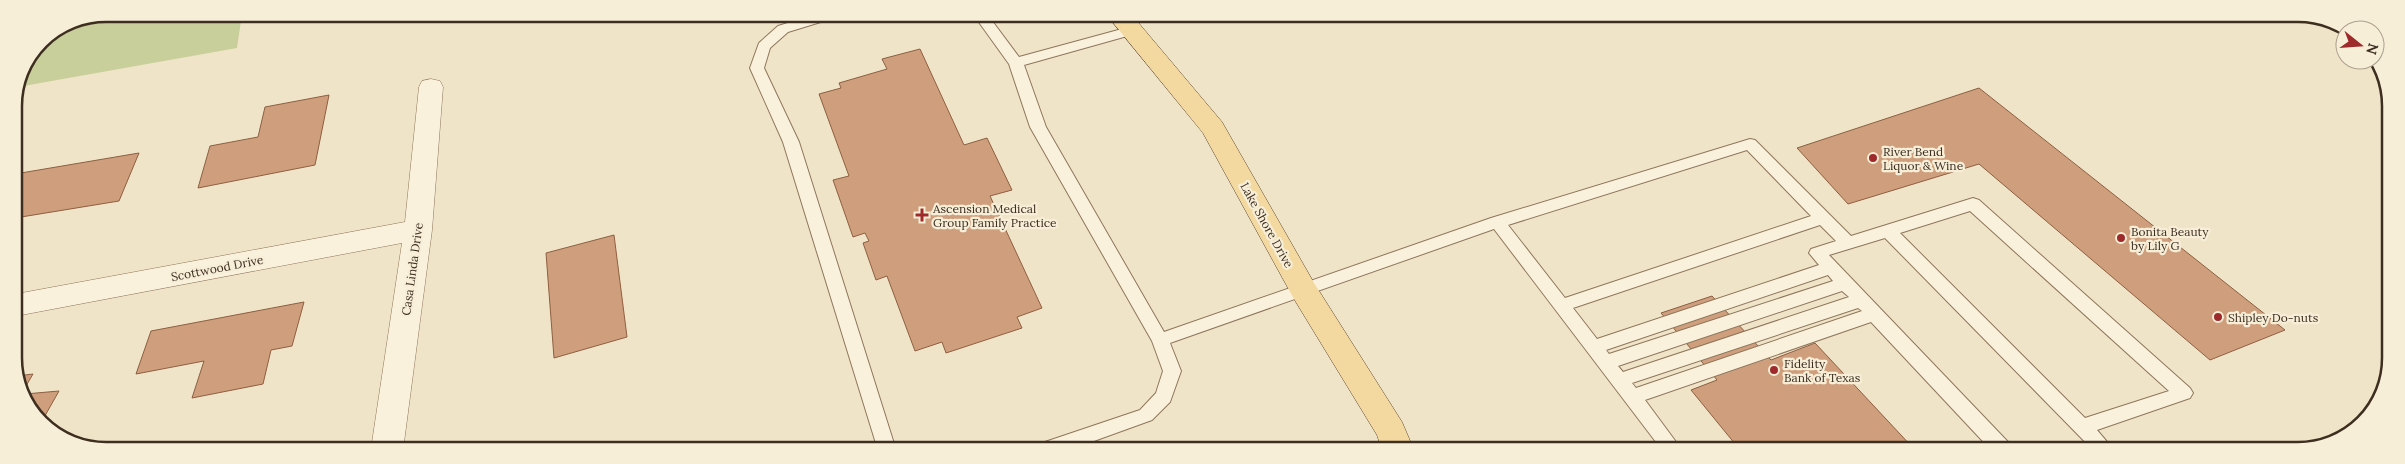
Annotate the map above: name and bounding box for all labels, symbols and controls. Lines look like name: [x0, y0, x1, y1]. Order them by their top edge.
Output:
north arrow: [2335, 20, 2385, 70]
text: N: [2362, 41, 2383, 57]
place label: River Bend Liquor & Wine: [1883, 144, 1964, 173]
marker: River Bend Liquor & Wine: [1867, 152, 1879, 164]
street label: Lake Shore Drive: [1237, 180, 1297, 271]
place label: Ascension Medical Group Family Practice: [932, 201, 1057, 230]
marker: Ascension Medical Group Family Practice: [915, 208, 929, 222]
street label: Casa Linda Drive: [398, 221, 426, 316]
place label: Bonita Beauty by Lily G: [2131, 224, 2209, 253]
marker: Bonita Beauty by Lily G: [2115, 232, 2127, 244]
street label: Scottwood Drive: [170, 252, 265, 284]
place label: Shipley Do-nuts: [2228, 310, 2319, 325]
marker: Shipley Do-nuts: [2212, 311, 2224, 323]
place label: Fidelity Bank of Texas: [1784, 356, 1861, 385]
marker: Fidelity Bank of Texas: [1768, 364, 1780, 376]

